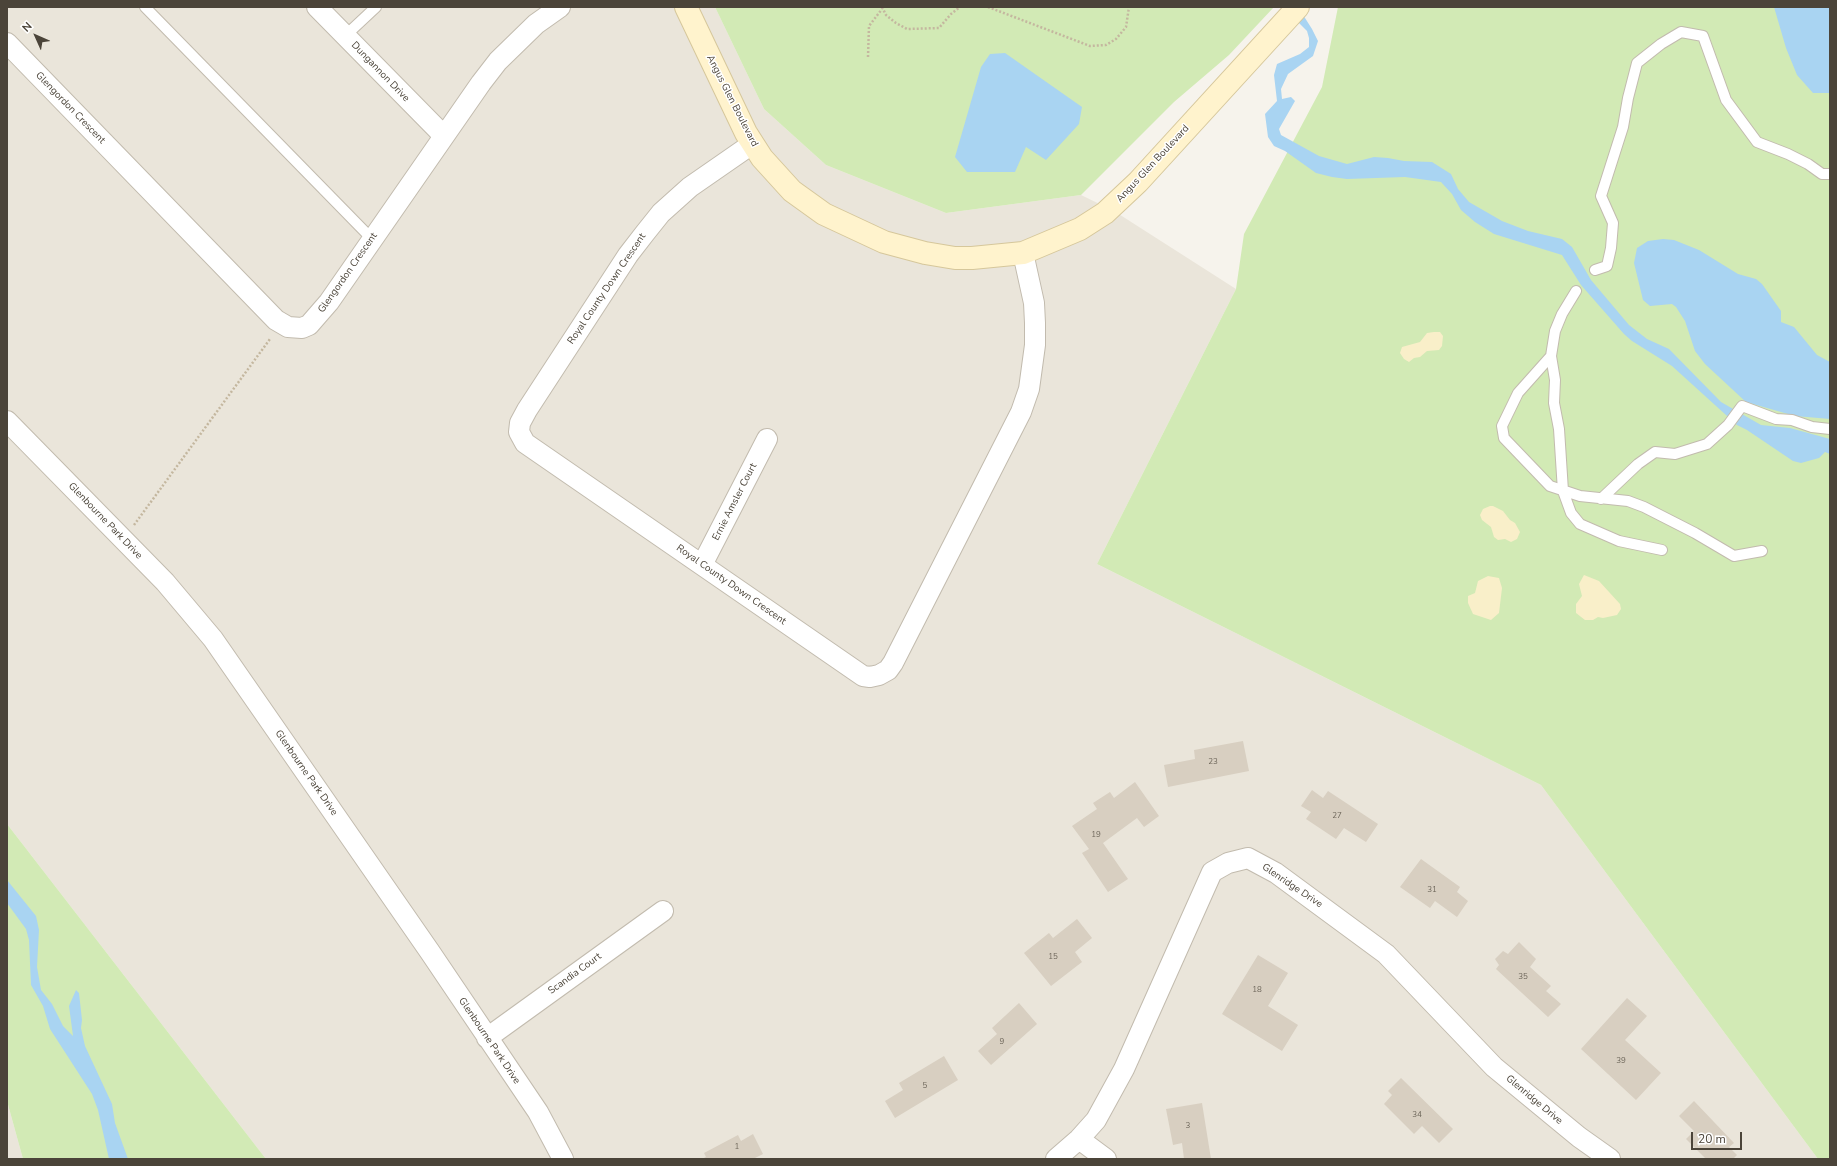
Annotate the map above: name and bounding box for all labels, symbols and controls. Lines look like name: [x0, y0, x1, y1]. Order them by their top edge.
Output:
north arrow: [16, 16, 56, 56]
text: N: [19, 19, 35, 35]
street label: Dungannon Drive: [348, 40, 412, 104]
street label: Angus Glen Boulevard: [704, 53, 760, 149]
street label: Glengordon Crescent: [33, 70, 107, 146]
street label: Angus Glen Boulevard: [1114, 123, 1192, 205]
street label: Glengordon Crescent: [316, 231, 380, 315]
street label: Royal County Down Crescent: [565, 231, 649, 347]
street label: Ernie Amsler Court: [710, 461, 760, 543]
street label: Glenbourne Park Drive: [65, 480, 145, 562]
street label: Royal County Down Crescent: [674, 542, 788, 628]
street label: Glenbourne Park Drive: [272, 728, 340, 818]
house number: 23: [1208, 757, 1218, 767]
house number: 27: [1332, 811, 1342, 821]
house number: 19: [1091, 830, 1101, 840]
street label: Glenridge Drive: [1259, 861, 1325, 911]
house number: 31: [1427, 885, 1437, 895]
street label: Scandia Court: [546, 951, 604, 997]
house number: 15: [1048, 952, 1058, 962]
house number: 35: [1518, 972, 1528, 982]
house number: 18: [1252, 985, 1262, 995]
street label: Glenbourne Park Drive: [456, 996, 522, 1086]
house number: 9: [1000, 1037, 1004, 1047]
house number: 39: [1616, 1056, 1626, 1066]
street label: Glenridge Drive: [1503, 1073, 1565, 1127]
house number: 5: [923, 1081, 927, 1091]
house number: 34: [1412, 1110, 1422, 1120]
house number: 3: [1186, 1121, 1190, 1131]
scale bar: [1693, 1124, 1744, 1150]
text: 20 m: [1698, 1131, 1726, 1147]
house number: 1: [735, 1142, 739, 1152]

